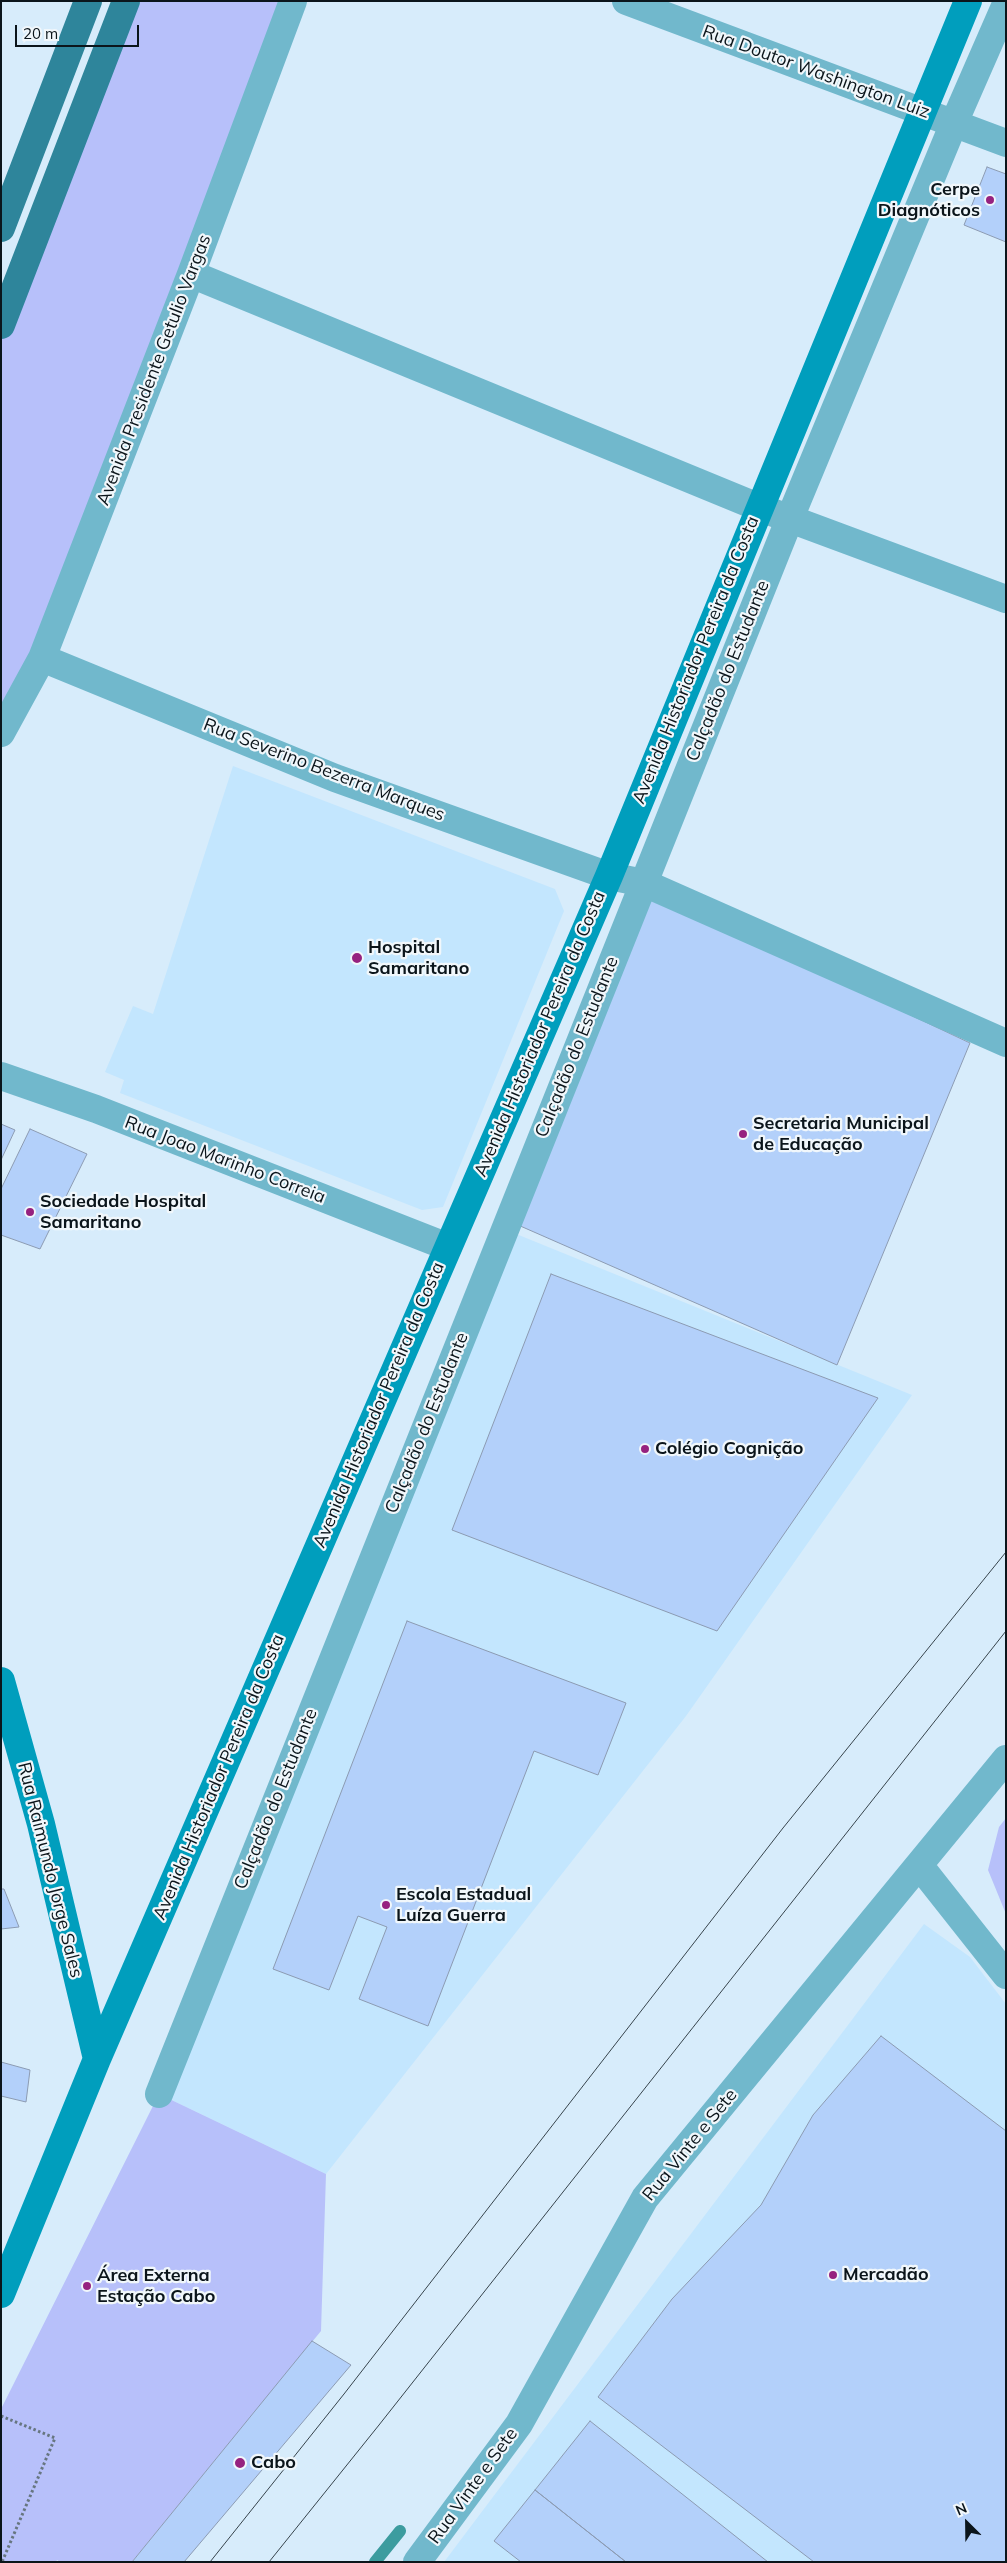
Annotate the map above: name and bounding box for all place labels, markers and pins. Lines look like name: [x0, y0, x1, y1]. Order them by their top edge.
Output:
place label: Cerpe Diagnóticos: [878, 179, 980, 222]
marker: Cerpe Diagnóticos: [984, 194, 996, 206]
place label: Hospital Samaritano: [368, 937, 469, 980]
marker: Hospital Samaritano: [350, 951, 364, 965]
place label: Secretaria Municipal de Educação: [753, 1113, 929, 1156]
marker: Secretaria Municipal de Educação: [737, 1128, 749, 1140]
place label: Sociedade Hospital Samaritano: [40, 1191, 206, 1234]
marker: Sociedade Hospital Samaritano: [24, 1206, 36, 1218]
place label: Colégio Cognição: [655, 1438, 803, 1460]
marker: Colégio Cognição: [639, 1443, 651, 1455]
place label: Escola Estadual Luíza Guerra: [396, 1884, 531, 1926]
marker: Escola Estadual Luíza Guerra: [380, 1899, 392, 1911]
place label: Mercadão: [843, 2264, 929, 2286]
place label: Área Externa Estação Cabo: [97, 2265, 215, 2308]
marker: Mercadão: [827, 2269, 839, 2281]
marker: Área Externa Estação Cabo: [81, 2280, 93, 2292]
place label: Cabo: [251, 2452, 296, 2474]
marker: Cabo: [233, 2456, 247, 2470]

